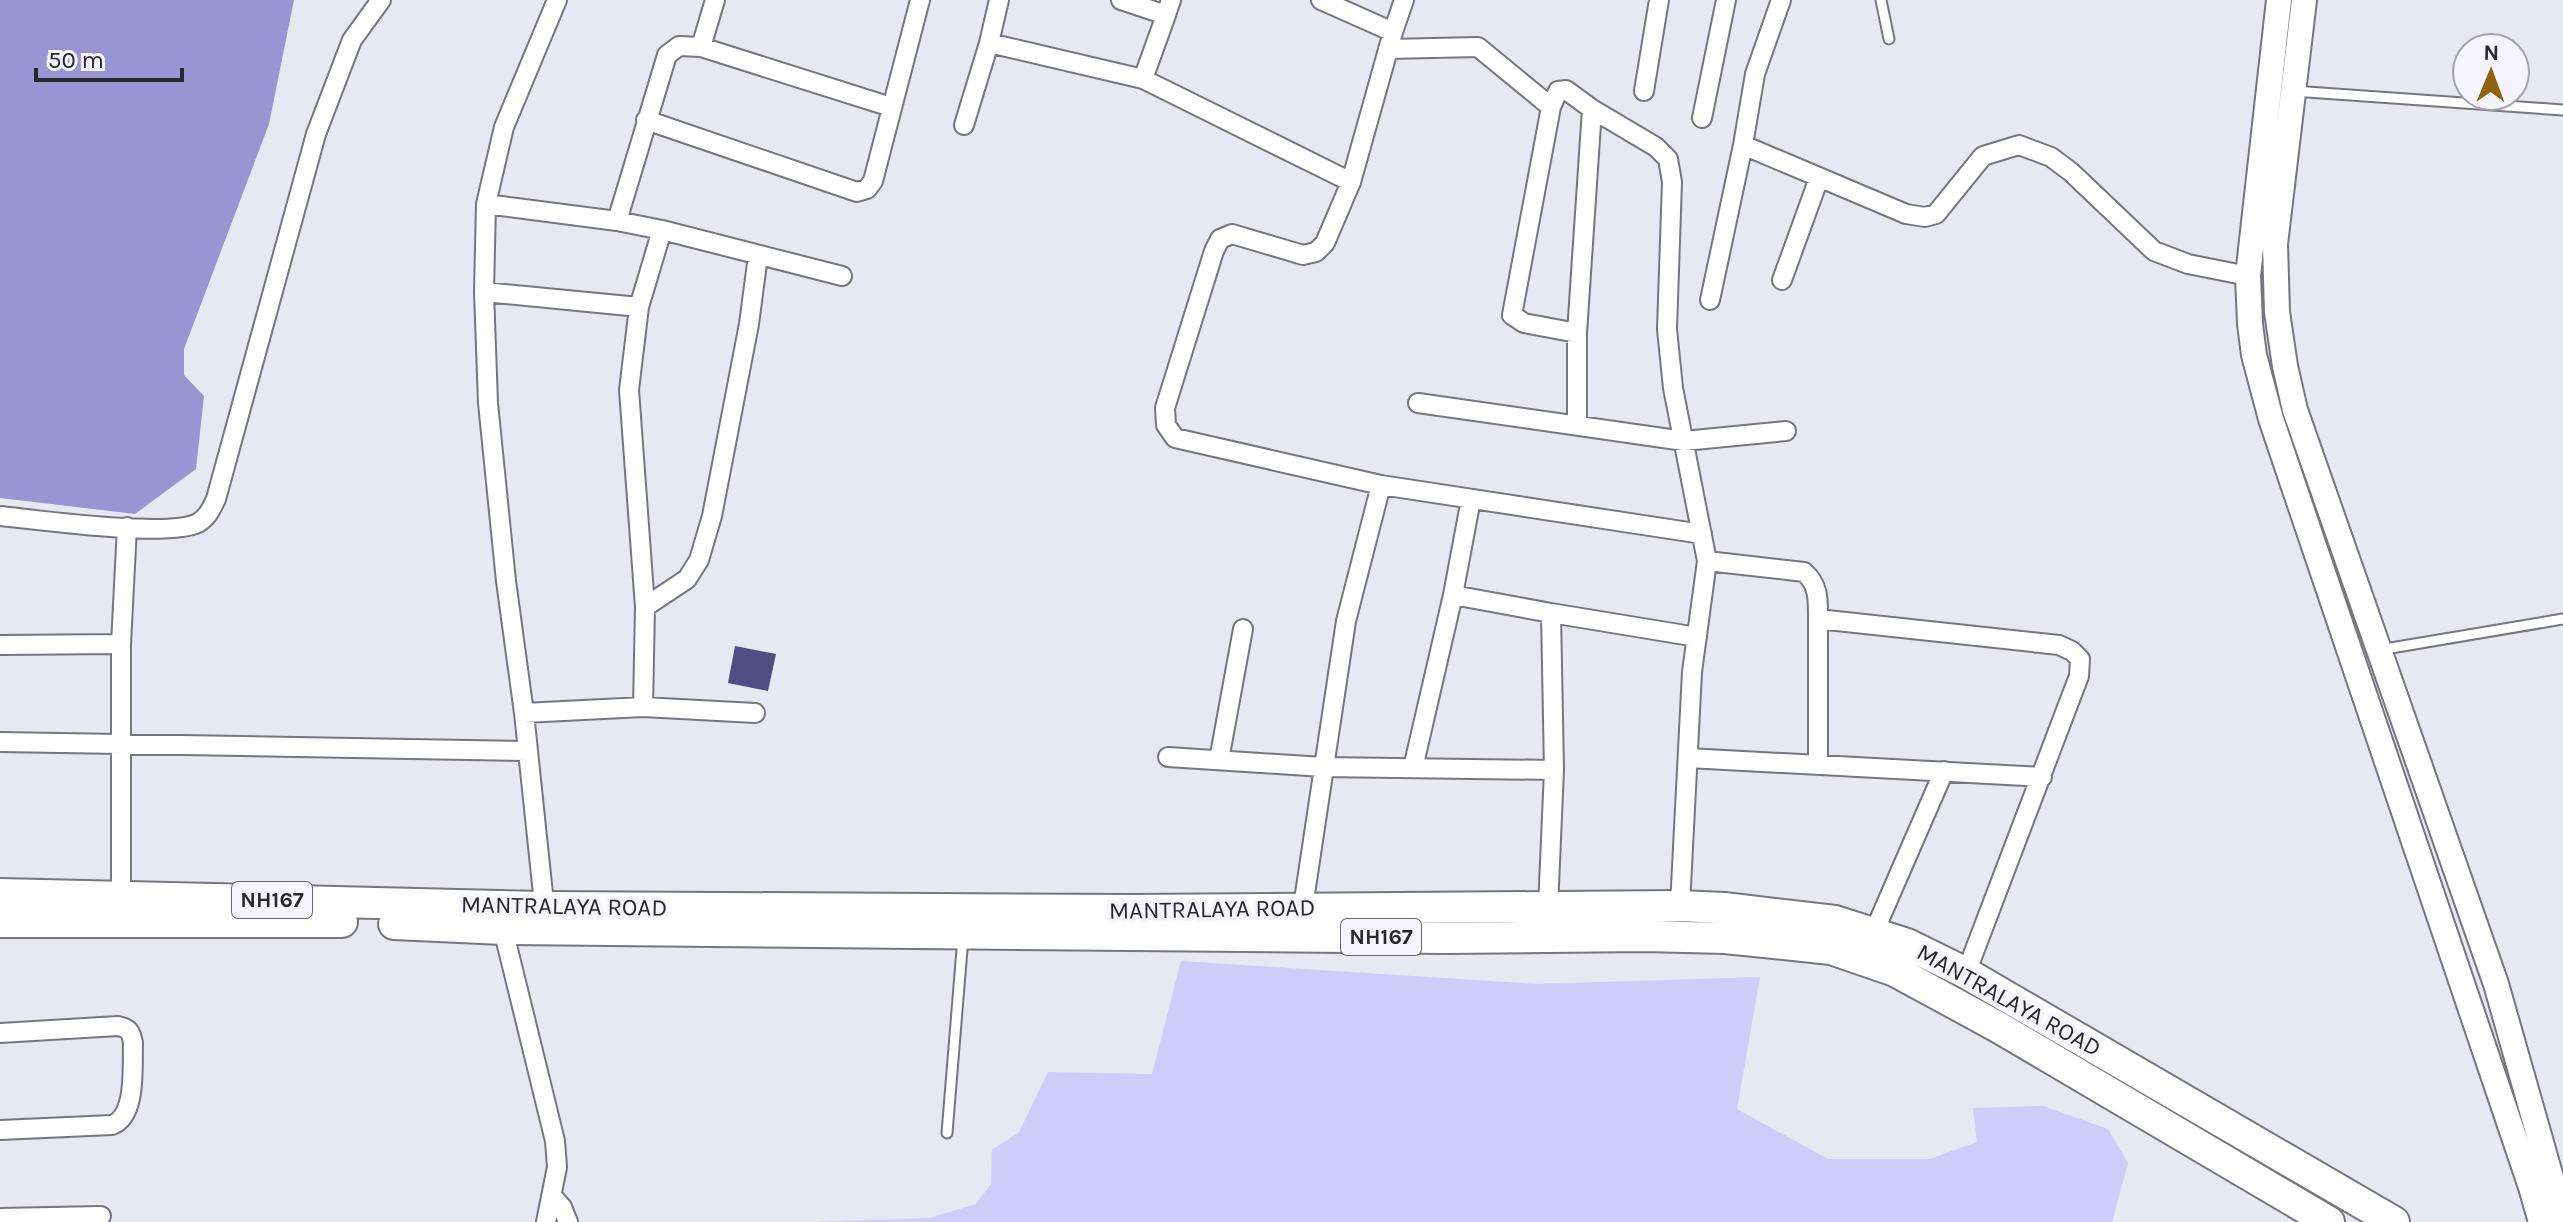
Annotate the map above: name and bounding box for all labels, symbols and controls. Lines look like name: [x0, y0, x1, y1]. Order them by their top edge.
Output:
scale bar: [36, 32, 182, 82]
north arrow: [2451, 32, 2531, 112]
text: N: [2483, 40, 2499, 66]
text: 50 m: [48, 46, 104, 74]
road number: NH167: [232, 882, 312, 918]
street label: MANTRALAYA ROAD: [461, 890, 667, 922]
street label: MANTRALAYA ROAD: [1109, 893, 1315, 925]
road number: NH167: [1341, 919, 1421, 955]
street label: MANTRALAYA ROAD: [1912, 938, 2106, 1062]

